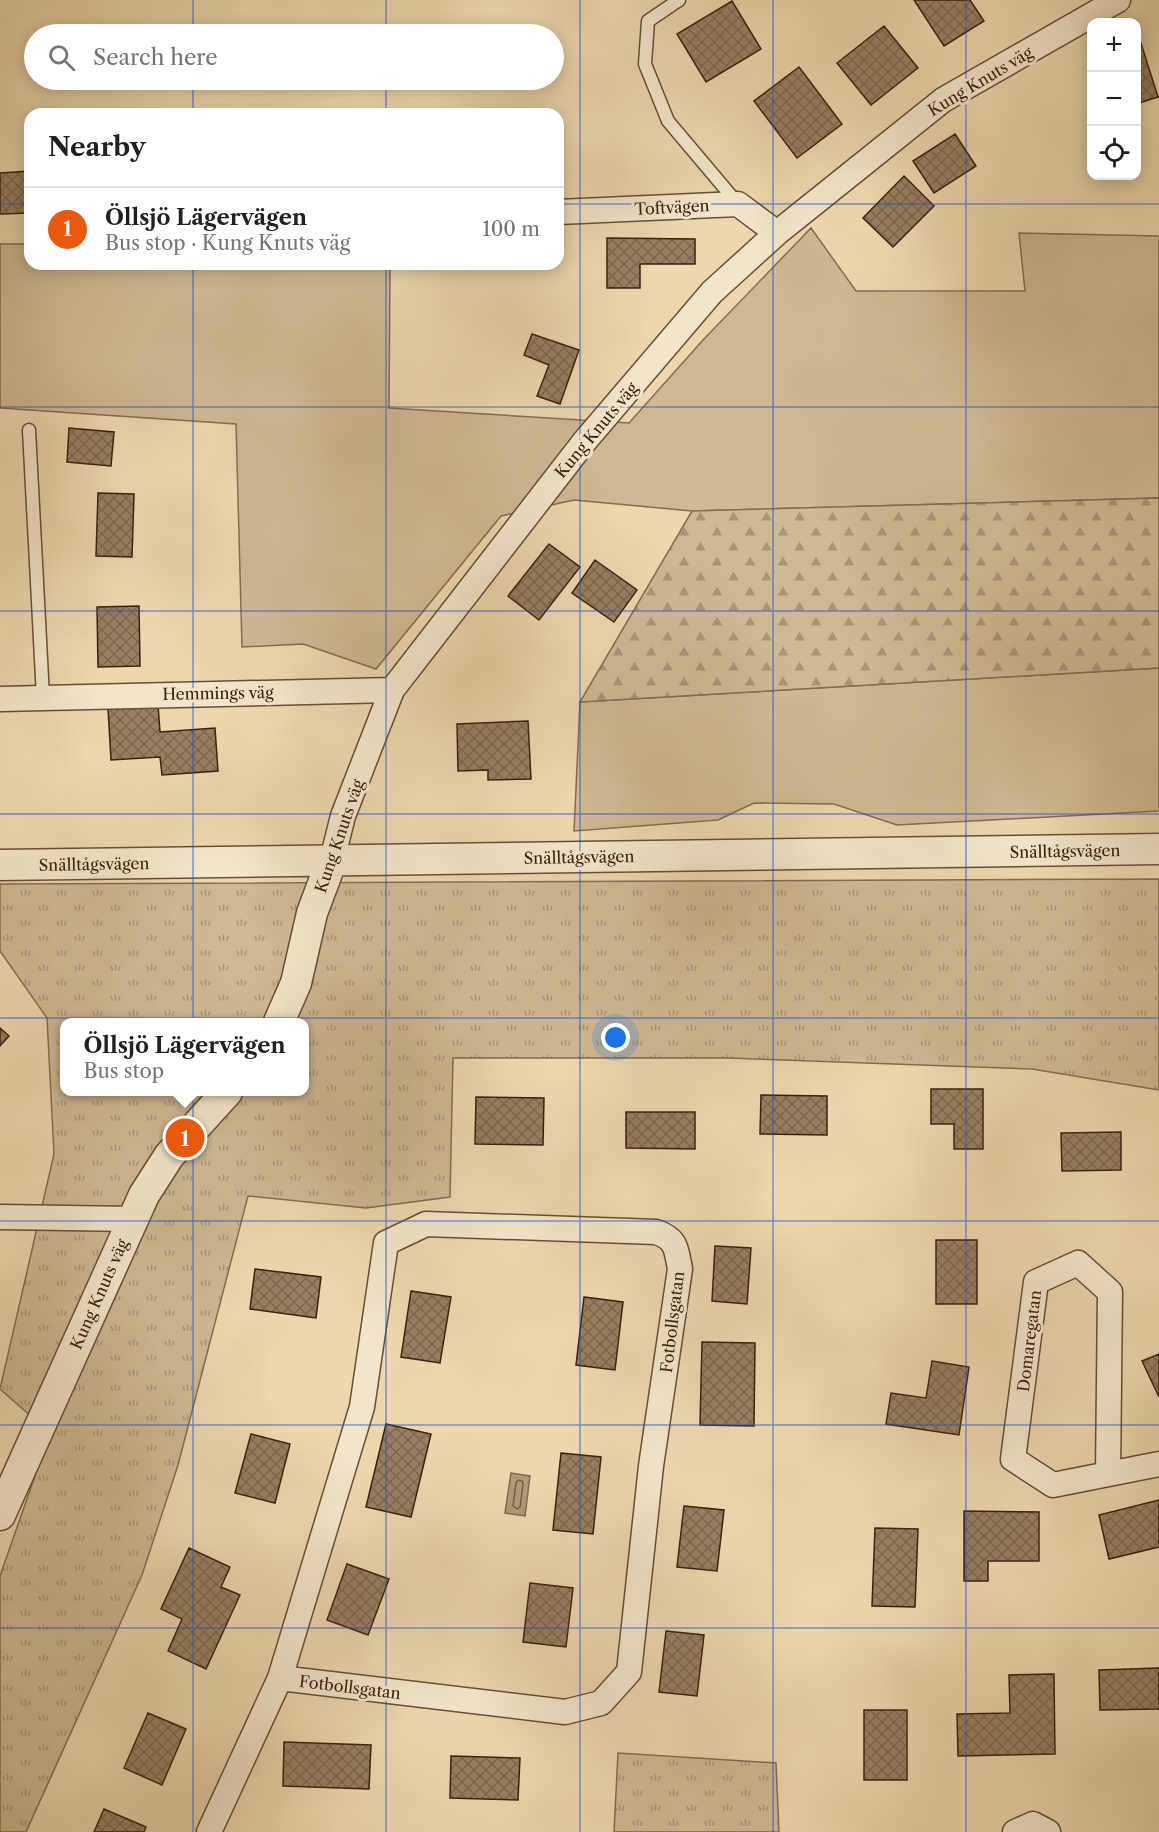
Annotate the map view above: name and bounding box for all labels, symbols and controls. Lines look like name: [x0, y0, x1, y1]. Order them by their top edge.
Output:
map controls: [1087, 18, 1141, 180]
button: +: [1087, 18, 1141, 72]
search box: [24, 24, 564, 90]
icon: search: [45, 41, 78, 74]
street label: Kung Knuts väg: [924, 42, 1037, 120]
text: Search here: [93, 44, 218, 71]
button: −: [1087, 72, 1141, 126]
button: locate: [1087, 126, 1141, 180]
text: Nearby: [48, 131, 146, 163]
street label: Toftvägen: [634, 195, 710, 219]
text: Öllsjö Lägervägen: [105, 204, 307, 231]
text: 1: [63, 217, 72, 241]
text: 100 m: [482, 217, 540, 241]
text: Bus stop · Kung Knuts väg: [105, 231, 350, 255]
street label: Kung Knuts väg: [550, 378, 642, 482]
street label: Hemmings väg: [162, 682, 274, 704]
street label: Kung Knuts väg: [310, 776, 368, 895]
street label: Snälltågsvägen: [1009, 840, 1121, 862]
street label: Snälltågsvägen: [523, 846, 635, 868]
street label: Snälltågsvägen: [38, 853, 150, 875]
popup: [60, 1018, 309, 1096]
your location: [601, 1023, 630, 1052]
text: Öllsjö Lägervägen: [83, 1032, 286, 1059]
text: Bus stop: [83, 1059, 164, 1083]
pin: 1: [166, 1116, 204, 1160]
street label: Kung Knuts väg: [66, 1235, 133, 1352]
street label: Fotbollsgatan: [656, 1270, 688, 1374]
street label: Domaregatan: [1013, 1289, 1045, 1393]
street label: Fotbollsgatan: [298, 1671, 402, 1703]

